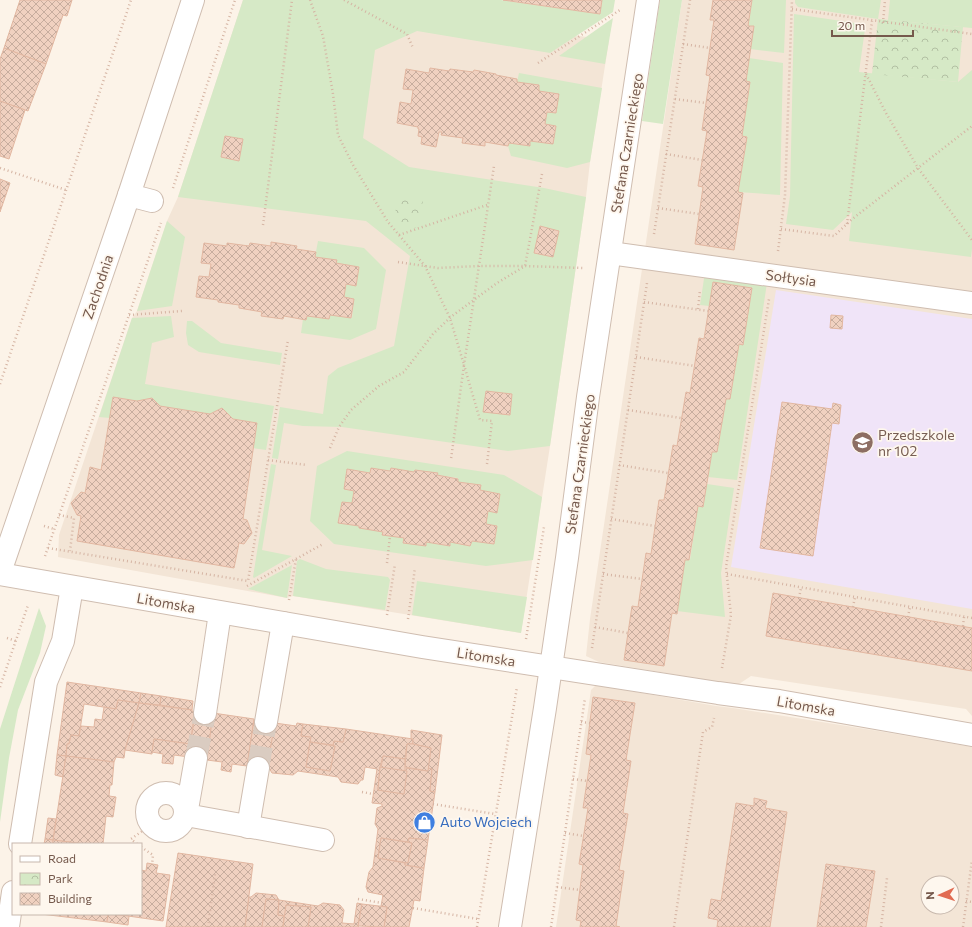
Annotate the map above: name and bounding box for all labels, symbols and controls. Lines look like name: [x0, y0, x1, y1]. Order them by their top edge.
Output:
scale bar: [832, 12, 913, 38]
text: 20 m: [838, 18, 865, 32]
street label: Stefana Czarnieckiego: [607, 72, 646, 214]
street label: Zachodnia: [79, 252, 116, 321]
street label: Sołtysia: [765, 266, 818, 289]
street label: Stefana Czarnieckiego: [561, 393, 598, 535]
place label: Przedszkole nr 102: [878, 426, 955, 459]
school or university icon: Przedszkole nr 102: [849, 430, 875, 456]
street label: Litomska: [135, 589, 197, 616]
street label: Litomska: [456, 643, 517, 670]
street label: Litomska: [775, 692, 837, 719]
shop icon: Auto Wojciech: [411, 809, 437, 835]
place label: Auto Wojciech: [440, 813, 532, 830]
legend: [12, 843, 142, 915]
text: Road: [48, 851, 76, 865]
text: Park: [48, 871, 74, 885]
north arrow: [920, 875, 960, 915]
text: Building: [48, 891, 92, 905]
text: N: [923, 891, 936, 900]

